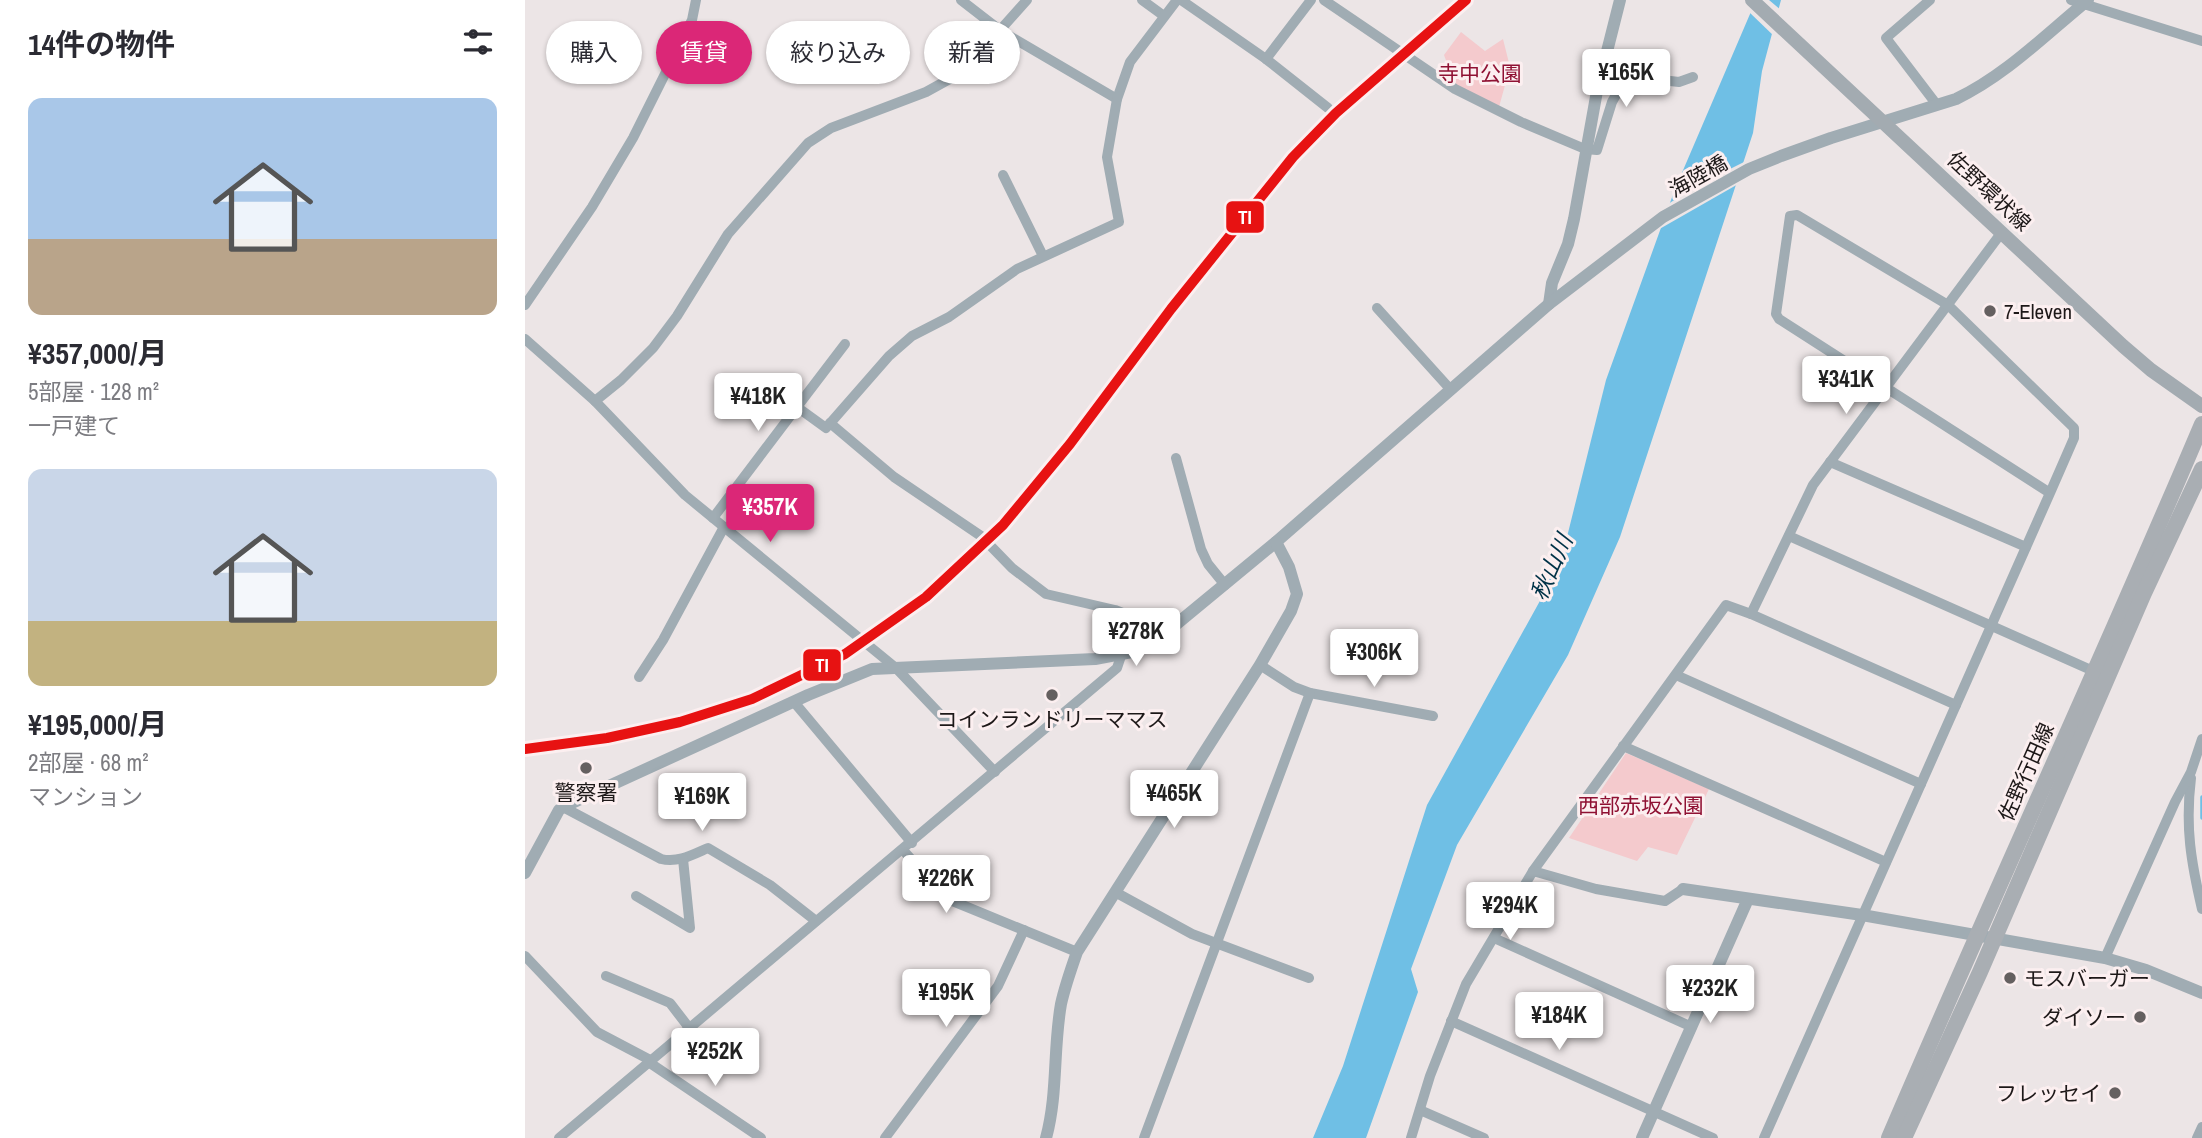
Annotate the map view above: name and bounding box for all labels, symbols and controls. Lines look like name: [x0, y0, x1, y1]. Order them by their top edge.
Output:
chip: 購入: [546, 21, 642, 84]
chip: 賃貸: [656, 21, 752, 84]
chip: 絞り込み: [766, 21, 910, 84]
chip: 新着: [924, 21, 1020, 84]
icon: filters: [459, 23, 497, 61]
text: 14件の物件: [28, 24, 175, 64]
pin: ¥165K: [1577, 50, 1675, 109]
text: ¥165K: [1598, 56, 1654, 87]
park label: 寺中公園: [1438, 59, 1522, 88]
icon: home: [200, 144, 326, 270]
street label: 佐野環状線: [1941, 145, 2037, 237]
street label: 海陸橋: [1663, 148, 1733, 204]
line badge: TI: [1225, 200, 1265, 234]
text: TI: [1238, 204, 1252, 230]
place label: 7-Eleven: [2004, 297, 2072, 326]
marker: 7-Eleven: [1982, 303, 1998, 319]
text: ¥357,000/月: [28, 333, 167, 373]
pin: ¥341K: [1797, 356, 1895, 416]
text: ¥341K: [1818, 363, 1874, 394]
pin: ¥418K: [709, 374, 807, 433]
text: 5部屋 · 128 m²: [28, 376, 159, 407]
text: ¥418K: [730, 380, 786, 411]
text: 一戸建て: [28, 410, 120, 441]
pin: ¥357K: [721, 484, 819, 544]
text: ¥357K: [742, 491, 798, 522]
icon: home: [200, 515, 326, 641]
water label: 秋山川: [1523, 526, 1580, 605]
pin: ¥278K: [1087, 608, 1185, 668]
text: ¥278K: [1108, 615, 1164, 646]
pin: ¥306K: [1325, 630, 1423, 689]
text: ¥306K: [1346, 636, 1402, 667]
line badge: TI: [802, 648, 842, 682]
text: TI: [815, 652, 829, 678]
marker: コインランドリーママス: [1044, 687, 1060, 703]
text: ¥195,000/月: [28, 704, 167, 744]
place label: コインランドリーママス: [937, 705, 1168, 734]
street label: 佐野行田線: [1991, 718, 2061, 826]
text: 2部屋 · 68 m²: [28, 747, 148, 778]
marker: 警察署: [578, 760, 594, 776]
pin: ¥465K: [1125, 770, 1223, 830]
pin: ¥169K: [653, 774, 751, 833]
text: ¥465K: [1146, 777, 1202, 808]
place label: 警察署: [555, 778, 618, 807]
text: ¥169K: [674, 780, 730, 811]
text: マンション: [28, 781, 143, 812]
park label: 西部赤坂公園: [1578, 791, 1704, 820]
pin: ¥226K: [897, 856, 995, 915]
text: ¥226K: [918, 862, 974, 893]
pin: ¥294K: [1461, 883, 1559, 942]
text: ¥294K: [1482, 889, 1538, 920]
place label: モスバーガー: [2024, 964, 2150, 993]
pin: ¥232K: [1661, 965, 1759, 1025]
pin: ¥195K: [897, 970, 995, 1029]
marker: モスバーガー: [2002, 970, 2018, 986]
text: ¥232K: [1682, 972, 1738, 1003]
text: ¥195K: [918, 976, 974, 1007]
pin: ¥184K: [1510, 992, 1608, 1052]
text: ¥184K: [1531, 999, 1587, 1030]
place label: ダイソー: [2042, 1003, 2126, 1032]
marker: ダイソー: [2132, 1009, 2148, 1025]
pin: ¥252K: [666, 1028, 764, 1088]
text: ¥252K: [687, 1035, 743, 1066]
place label: フレッセイ: [1996, 1079, 2101, 1108]
marker: フレッセイ: [2107, 1085, 2123, 1101]

